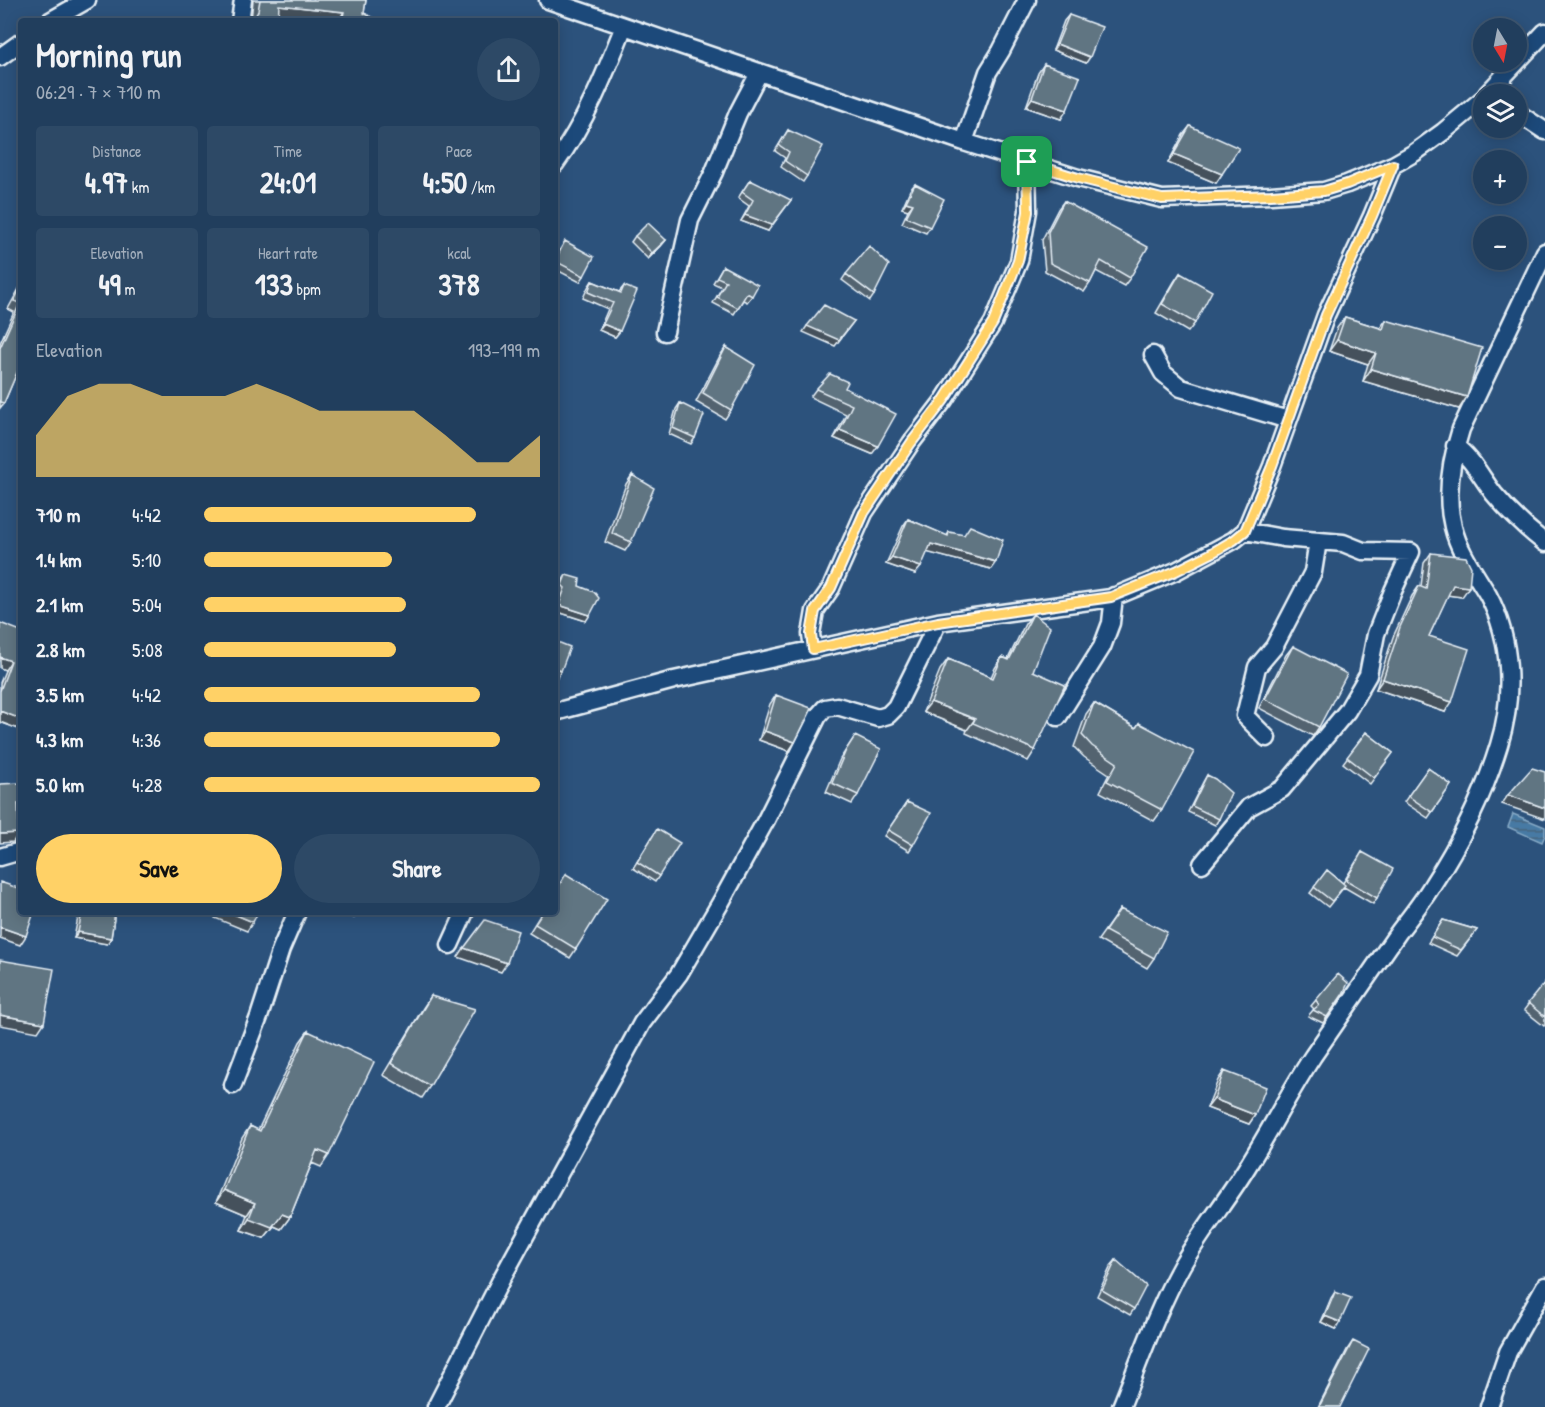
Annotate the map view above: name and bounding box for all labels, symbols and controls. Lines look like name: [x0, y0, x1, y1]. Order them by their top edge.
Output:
north arrow: [1473, 18, 1527, 72]
map controls: [1473, 18, 1527, 270]
text: Morning run: [36, 33, 182, 77]
button: share: [477, 38, 540, 101]
text: 06:29 · 7 × 710 m: [36, 78, 161, 105]
button: layers: [1473, 84, 1527, 138]
pin: [1001, 136, 1052, 187]
text: Distance: [93, 140, 141, 162]
text: Time: [274, 140, 302, 162]
text: Pace: [446, 140, 472, 162]
icon: arrive: [1010, 145, 1043, 178]
button: +: [1473, 150, 1527, 204]
text: 4.97: [85, 162, 128, 202]
text: 24:01: [260, 162, 316, 202]
text: 4:50: [423, 162, 467, 202]
text: km: [128, 176, 149, 198]
text: /km: [467, 176, 495, 198]
button: −: [1473, 216, 1527, 270]
text: Elevation: [90, 242, 144, 264]
text: Heart rate: [258, 242, 318, 264]
text: kcal: [447, 242, 471, 264]
text: 49: [99, 264, 121, 304]
text: 133: [255, 264, 293, 304]
text: 378: [438, 264, 480, 304]
text: m: [121, 278, 135, 300]
text: bpm: [293, 278, 321, 300]
text: Elevation: [36, 336, 102, 363]
text: 193–199 m: [468, 336, 540, 363]
text: 710 m: [36, 501, 80, 528]
text: 4:42: [132, 501, 161, 528]
text: 1.4 km: [36, 546, 82, 573]
text: 5:10: [132, 546, 161, 573]
text: 2.1 km: [36, 591, 83, 618]
text: 5:04: [132, 591, 162, 618]
text: 2.8 km: [36, 636, 85, 663]
text: 5:08: [132, 636, 163, 663]
text: 3.5 km: [36, 681, 84, 708]
text: 4:42: [132, 681, 161, 708]
text: 4.3 km: [36, 726, 83, 753]
text: 4:36: [132, 726, 161, 753]
text: 5.0 km: [36, 771, 84, 798]
text: 4:28: [132, 771, 162, 798]
button: Save: [36, 834, 282, 903]
button: Share: [294, 834, 540, 903]

